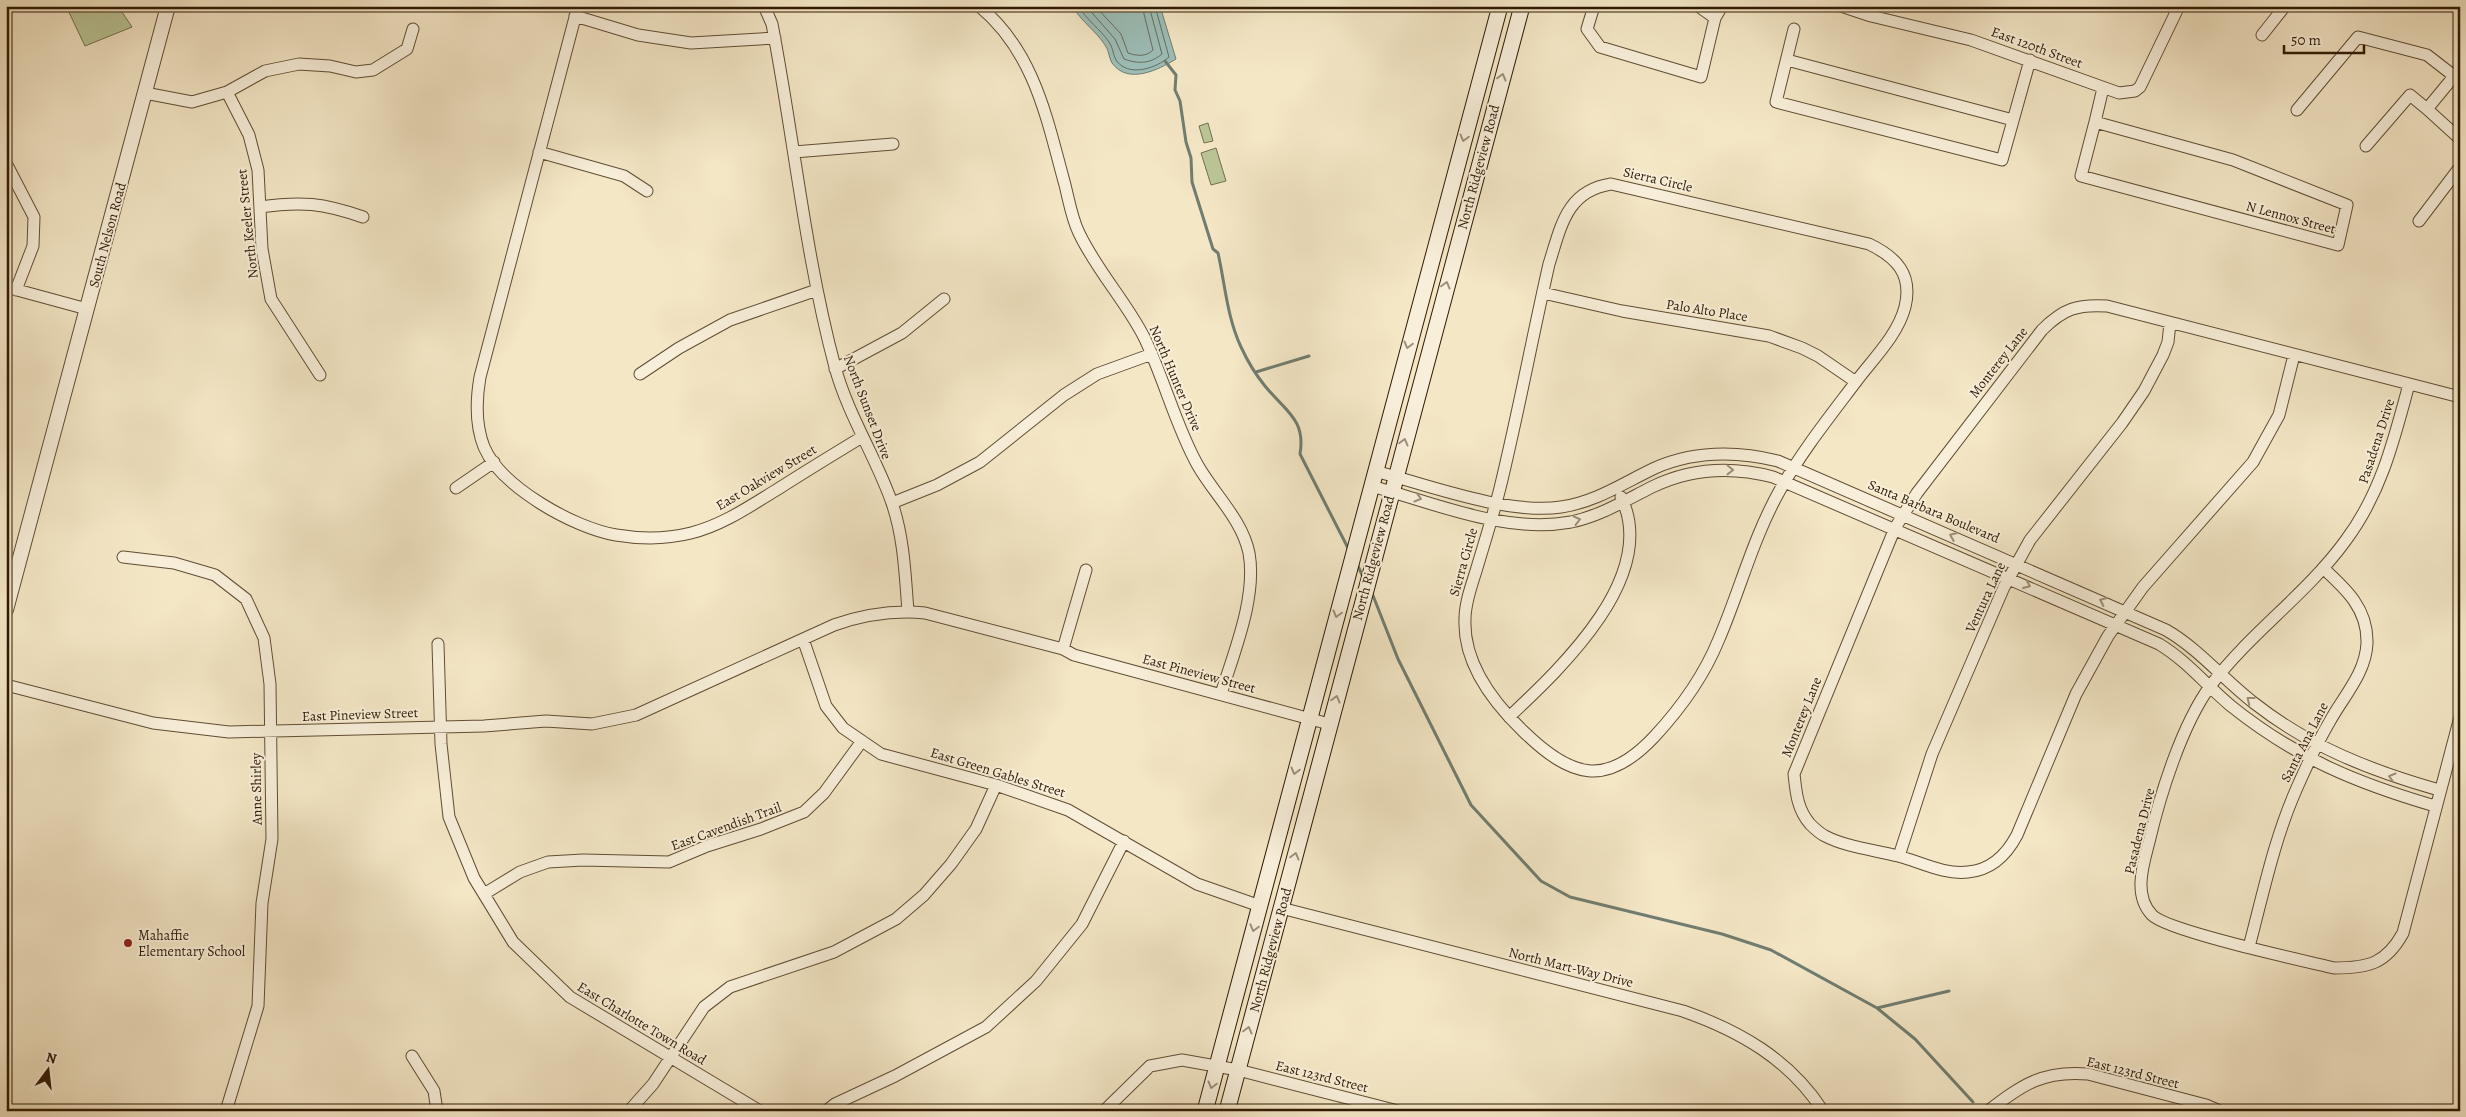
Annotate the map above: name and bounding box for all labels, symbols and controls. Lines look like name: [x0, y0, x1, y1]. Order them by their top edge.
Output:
street label: East 120th Street: [1989, 22, 2085, 73]
scale bar: [2284, 22, 2364, 54]
text: 50 m: [2291, 30, 2321, 50]
one-way arrow: [1496, 73, 1506, 82]
street label: North Ridgeview Road: [1453, 102, 1504, 232]
one-way arrow: [1459, 133, 1469, 141]
street label: Sierra Circle: [1621, 162, 1694, 197]
street label: North Keeler Street: [232, 168, 263, 280]
street label: South Nelson Road: [84, 180, 131, 290]
street label: N Lennox Street: [2244, 196, 2338, 239]
one-way arrow: [1441, 281, 1451, 289]
street label: Palo Alto Place: [1665, 295, 1749, 326]
street label: North Hunter Drive: [1145, 322, 1206, 434]
street label: Monterey Lane: [1965, 323, 2032, 402]
one-way arrow: [1404, 341, 1414, 349]
street label: North Sunset Drive: [839, 352, 896, 462]
street label: Pasadena Drive: [2354, 396, 2399, 486]
one-way arrow: [1399, 438, 1409, 446]
street label: East Oakview Street: [712, 440, 820, 515]
one-way arrow: [1726, 464, 1734, 475]
street label: Santa Barbara Boulevard: [1865, 475, 2003, 548]
street label: North Ridgeview Road: [1348, 493, 1399, 623]
one-way arrow: [1413, 493, 1422, 503]
one-way arrow: [1572, 515, 1581, 526]
street label: Sierra Circle: [1445, 526, 1482, 599]
one-way arrow: [1950, 532, 1958, 542]
street label: Ventura Lane: [1960, 559, 2010, 636]
one-way arrow: [2022, 578, 2031, 589]
one-way arrow: [2099, 596, 2108, 607]
one-way arrow: [1332, 610, 1343, 619]
street label: East Pineview Street: [1140, 649, 1258, 698]
street label: Monterey Lane: [1777, 674, 1826, 760]
one-way arrow: [1330, 694, 1341, 703]
one-way arrow: [2247, 698, 2256, 706]
street label: Santa Ana Lane: [2276, 699, 2333, 786]
street label: East Pineview Street: [301, 703, 419, 726]
street label: East Green Gables Street: [928, 743, 1068, 802]
street label: Anne Shirley: [246, 752, 267, 826]
one-way arrow: [1291, 767, 1301, 775]
one-way arrow: [2388, 772, 2397, 783]
street label: Pasadena Drive: [2120, 786, 2159, 876]
street label: East Cavendish Trail: [668, 797, 785, 855]
one-way arrow: [1289, 852, 1299, 860]
street label: North Ridgeview Road: [1245, 885, 1296, 1015]
one-way arrow: [1249, 924, 1259, 932]
place label: Mahaffie Elementary School: [138, 926, 246, 961]
marker: Mahaffie Elementary School: [122, 937, 134, 949]
street label: North Mart-Way Drive: [1506, 943, 1635, 992]
street label: East Charlotte Town Road: [574, 977, 710, 1070]
one-way arrow: [1243, 1026, 1253, 1034]
north arrow: [22, 1044, 72, 1094]
text: N: [44, 1047, 59, 1068]
street label: East 123rd Street: [2085, 1052, 2182, 1093]
street label: East 123rd Street: [1274, 1056, 1371, 1097]
one-way arrow: [1207, 1081, 1218, 1090]

